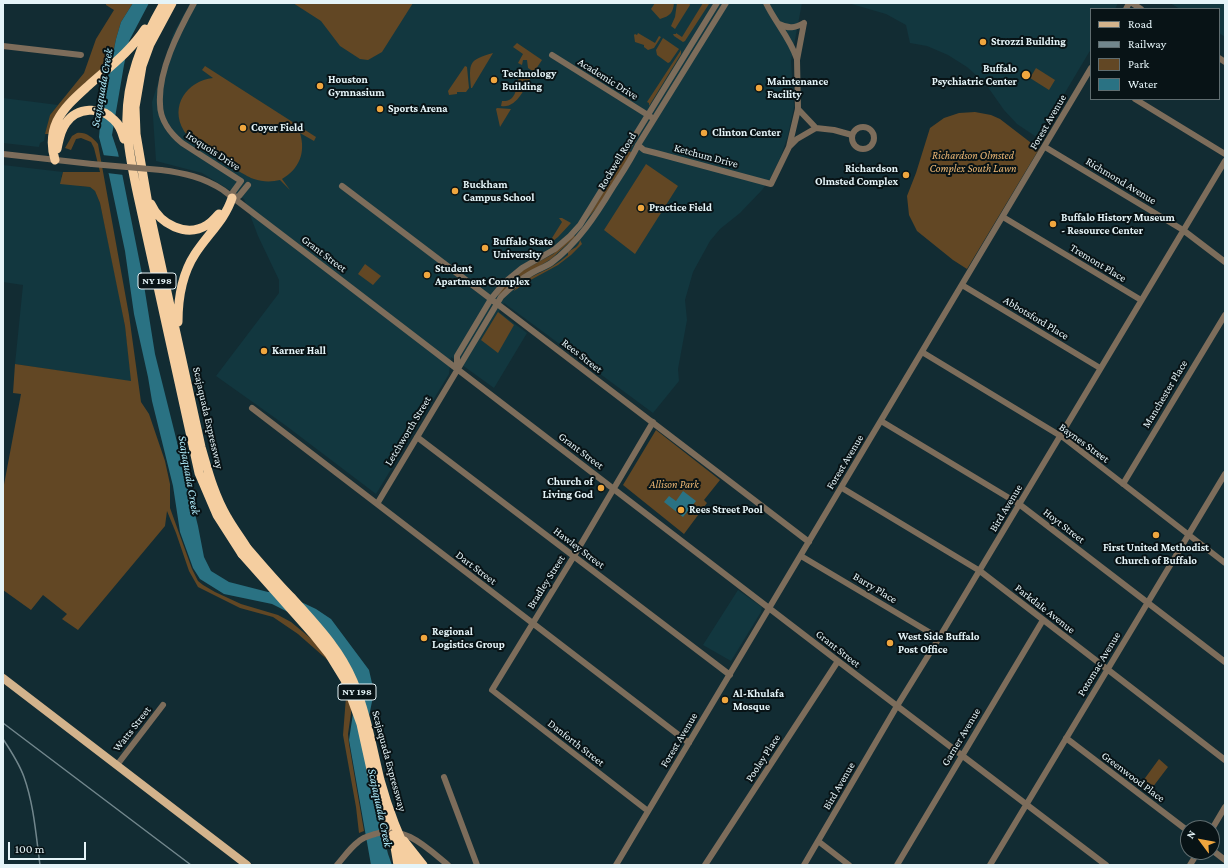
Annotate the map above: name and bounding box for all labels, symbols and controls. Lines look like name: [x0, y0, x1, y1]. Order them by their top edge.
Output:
legend: [1090, 8, 1220, 100]
text: Road: [1128, 17, 1152, 31]
place label: Strozzi Building: [991, 35, 1066, 49]
marker: Strozzi Building: [978, 37, 988, 47]
text: Railway: [1128, 37, 1166, 51]
water label: Scajaquada Creek: [88, 47, 116, 129]
street label: Academic Drive: [575, 55, 641, 103]
text: Park: [1128, 57, 1149, 71]
place label: Buffalo Psychiatric Center: [932, 62, 1017, 88]
place label: Technology Building: [502, 67, 556, 93]
marker: Buffalo Psychiatric Center: [1020, 69, 1032, 81]
place label: Houston Gymnasium: [328, 73, 385, 99]
marker: Technology Building: [489, 75, 499, 85]
place label: Maintenance Facility: [767, 75, 828, 101]
text: Water: [1128, 77, 1157, 91]
marker: Houston Gymnasium: [315, 81, 325, 91]
marker: Maintenance Facility: [754, 83, 764, 93]
street label: Forest Avenue: [1027, 92, 1069, 152]
place label: Sports Arena: [388, 102, 448, 116]
marker: Sports Arena: [375, 104, 385, 114]
place label: Coyer Field: [251, 121, 303, 135]
marker: Coyer Field: [238, 123, 248, 133]
place label: Clinton Center: [712, 126, 781, 140]
street label: Iroquois Drive: [183, 128, 243, 174]
marker: Clinton Center: [699, 128, 709, 138]
street label: Rockwell Road: [595, 130, 639, 192]
street label: Ketchum Drive: [673, 141, 739, 171]
park label: Richardson Olmsted Complex South Lawn: [929, 149, 1017, 175]
street label: Richmond Avenue: [1083, 155, 1159, 207]
place label: Richardson Olmsted Complex: [815, 162, 898, 188]
marker: Richardson Olmsted Complex: [901, 170, 911, 180]
place label: Buckham Campus School: [463, 178, 535, 204]
marker: Buckham Campus School: [450, 186, 460, 196]
place label: Practice Field: [649, 201, 712, 215]
marker: Practice Field: [636, 203, 646, 213]
place label: Buffalo History Museum - Resource Center: [1061, 211, 1175, 237]
marker: Buffalo History Museum - Resource Center: [1048, 219, 1058, 229]
street label: Grant Street: [299, 233, 349, 275]
place label: Buffalo State University: [493, 235, 553, 261]
street label: Tremont Place: [1067, 241, 1129, 285]
marker: Buffalo State University: [480, 243, 490, 253]
place label: Student Apartment Complex: [435, 262, 530, 288]
marker: Student Apartment Complex: [422, 270, 432, 280]
road number: NY 198: [138, 273, 176, 289]
street label: Abbotsford Place: [1001, 293, 1071, 343]
street label: Rees Street: [559, 336, 605, 376]
place label: Karner Hall: [272, 344, 326, 358]
marker: Karner Hall: [259, 346, 269, 356]
street label: Manchester Place: [1140, 358, 1190, 430]
street label: Scajaquada Expressway: [190, 366, 226, 470]
street label: Letchworth Street: [382, 394, 434, 468]
street label: Baynes Street: [1056, 420, 1112, 466]
street label: Grant Street: [556, 430, 606, 472]
street label: Forest Avenue: [823, 432, 867, 492]
water label: Scajaquada Creek: [175, 434, 203, 516]
place label: Church of Living God: [542, 475, 593, 501]
park label: Allison Park: [649, 478, 699, 492]
street label: Bird Avenue: [987, 482, 1025, 534]
marker: Church of Living God: [596, 483, 606, 493]
place label: Rees Street Pool: [689, 503, 763, 517]
marker: Rees Street Pool: [676, 505, 686, 515]
street label: Hoyt Street: [1041, 506, 1087, 546]
street label: Hawley Street: [551, 524, 607, 572]
marker: First United Methodist Church of Buffalo: [1151, 530, 1161, 540]
place label: First United Methodist Church of Buffalo: [1103, 541, 1209, 567]
street label: Dart Street: [453, 548, 499, 588]
street label: Bradley Street: [524, 553, 568, 611]
street label: Barry Place: [851, 570, 899, 606]
street label: Parkdale Avenue: [1012, 581, 1078, 637]
place label: Regional Logistics Group: [432, 625, 505, 651]
street label: Grant Street: [813, 627, 863, 671]
street label: Potomac Avenue: [1075, 629, 1123, 699]
place label: West Side Buffalo Post Office: [898, 630, 980, 656]
marker: Regional Logistics Group: [419, 633, 429, 643]
marker: West Side Buffalo Post Office: [885, 638, 895, 648]
road number: NY 198: [338, 684, 376, 700]
place label: Al-Khulafa Mosque: [733, 687, 784, 713]
marker: Al-Khulafa Mosque: [720, 695, 730, 705]
street label: Watts Street: [110, 704, 154, 754]
street label: Garner Avenue: [939, 706, 983, 768]
street label: Scajaquada Expressway: [369, 709, 409, 813]
street label: Forest Avenue: [657, 710, 701, 770]
street label: Danforth Street: [545, 717, 607, 769]
street label: Pooley Place: [743, 732, 783, 784]
street label: Greenwood Place: [1099, 749, 1167, 805]
street label: Bird Avenue: [820, 760, 858, 812]
water label: Scajaquada Creek: [365, 767, 395, 849]
north arrow: [1180, 820, 1220, 860]
text: N: [1184, 828, 1198, 841]
scale bar: [10, 834, 88, 860]
text: 100 m: [15, 842, 44, 856]

